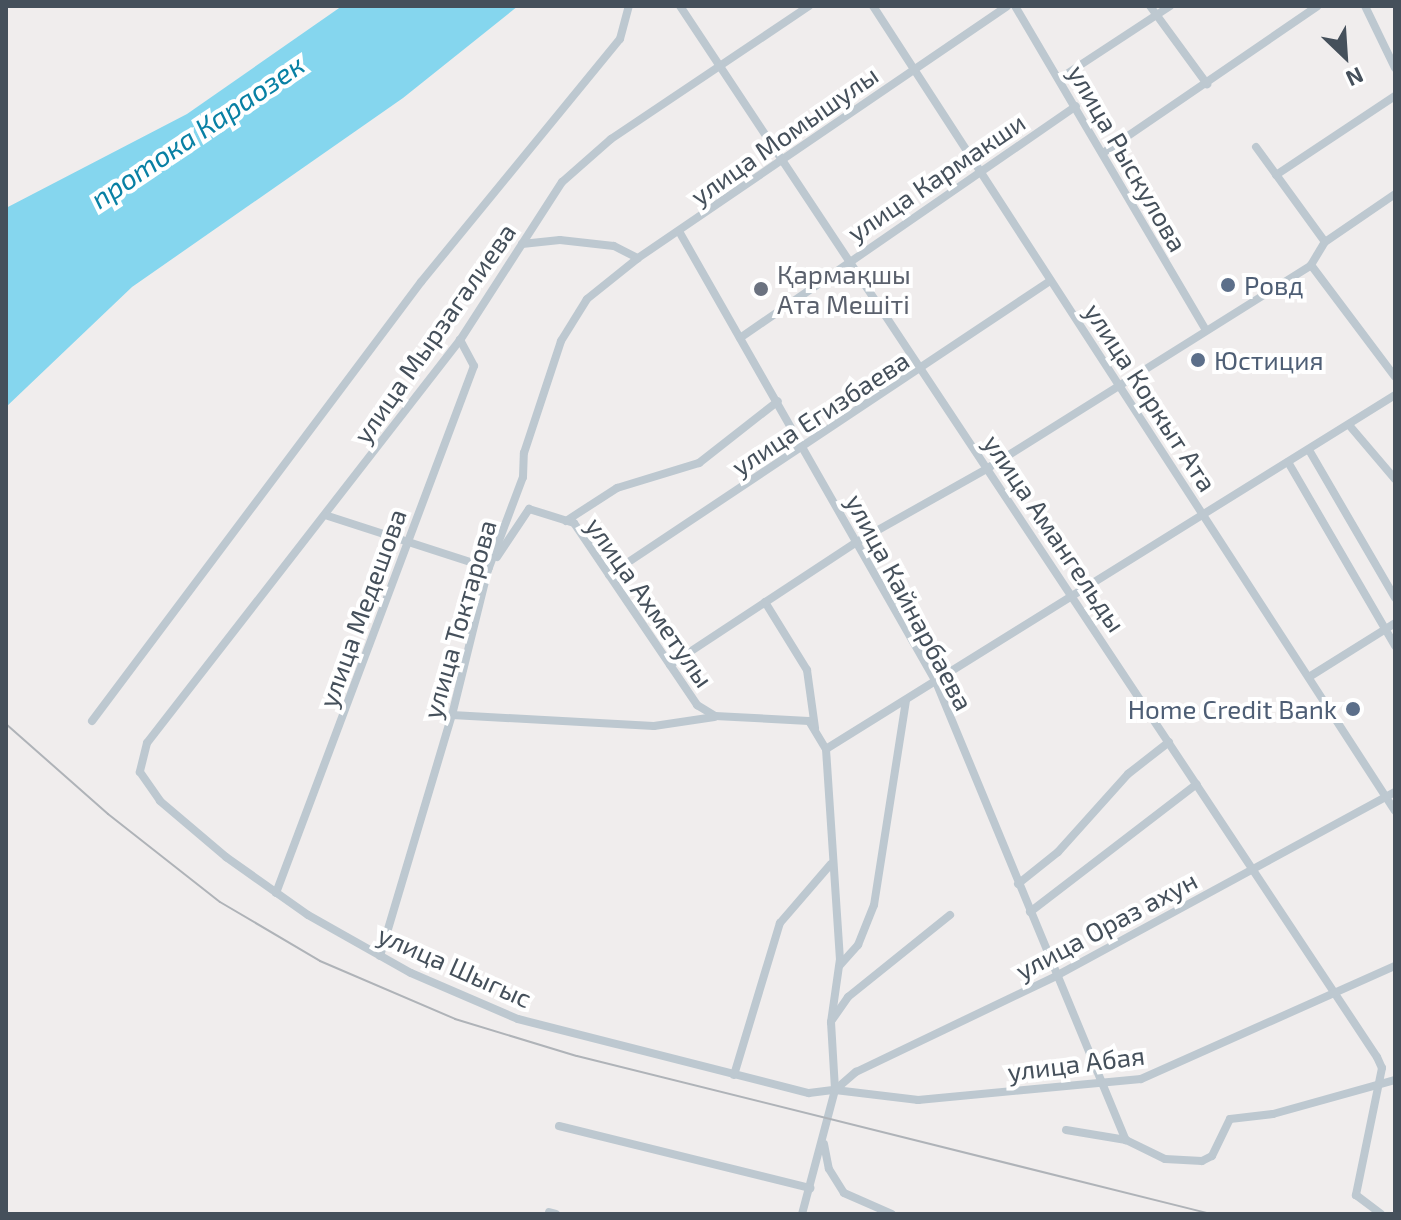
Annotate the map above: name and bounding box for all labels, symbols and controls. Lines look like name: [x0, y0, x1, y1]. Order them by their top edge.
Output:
north arrow: [1305, 16, 1385, 96]
water label: протока Караозек: [84, 47, 310, 215]
street label: улица Момышулы: [684, 59, 884, 211]
street label: улица Рыскулова: [1062, 59, 1194, 257]
text: N: [1342, 63, 1368, 93]
street label: улица Кармакши: [841, 106, 1031, 248]
street label: улица Мырзагалиева: [346, 217, 522, 449]
place label: Қармақшы Ата Мешіті: [777, 258, 911, 320]
place label: Ровд: [1244, 269, 1304, 301]
marker: Ровд: [1219, 276, 1237, 294]
marker: Қармақшы Ата Мешіті: [752, 280, 770, 298]
street label: улица Коркыт Ата: [1078, 297, 1224, 497]
street label: улица Егизбаева: [725, 344, 915, 482]
place label: Юстиция: [1214, 344, 1324, 376]
marker: Юстиция: [1189, 351, 1207, 369]
street label: улица Амангельды: [977, 428, 1133, 638]
street label: улица Кайнарбаева: [840, 489, 980, 715]
street label: улица Медешова: [312, 505, 412, 711]
street label: улица Ахметулы: [580, 511, 720, 693]
street label: улица Токтарова: [416, 516, 502, 722]
place label: Home Credit Bank: [1128, 693, 1337, 725]
marker: Home Credit Bank: [1344, 700, 1362, 718]
street label: улица Ораз ахун: [1010, 864, 1202, 986]
street label: улица Шыгыс: [373, 918, 537, 1014]
street label: улица Абая: [1006, 1039, 1146, 1087]

